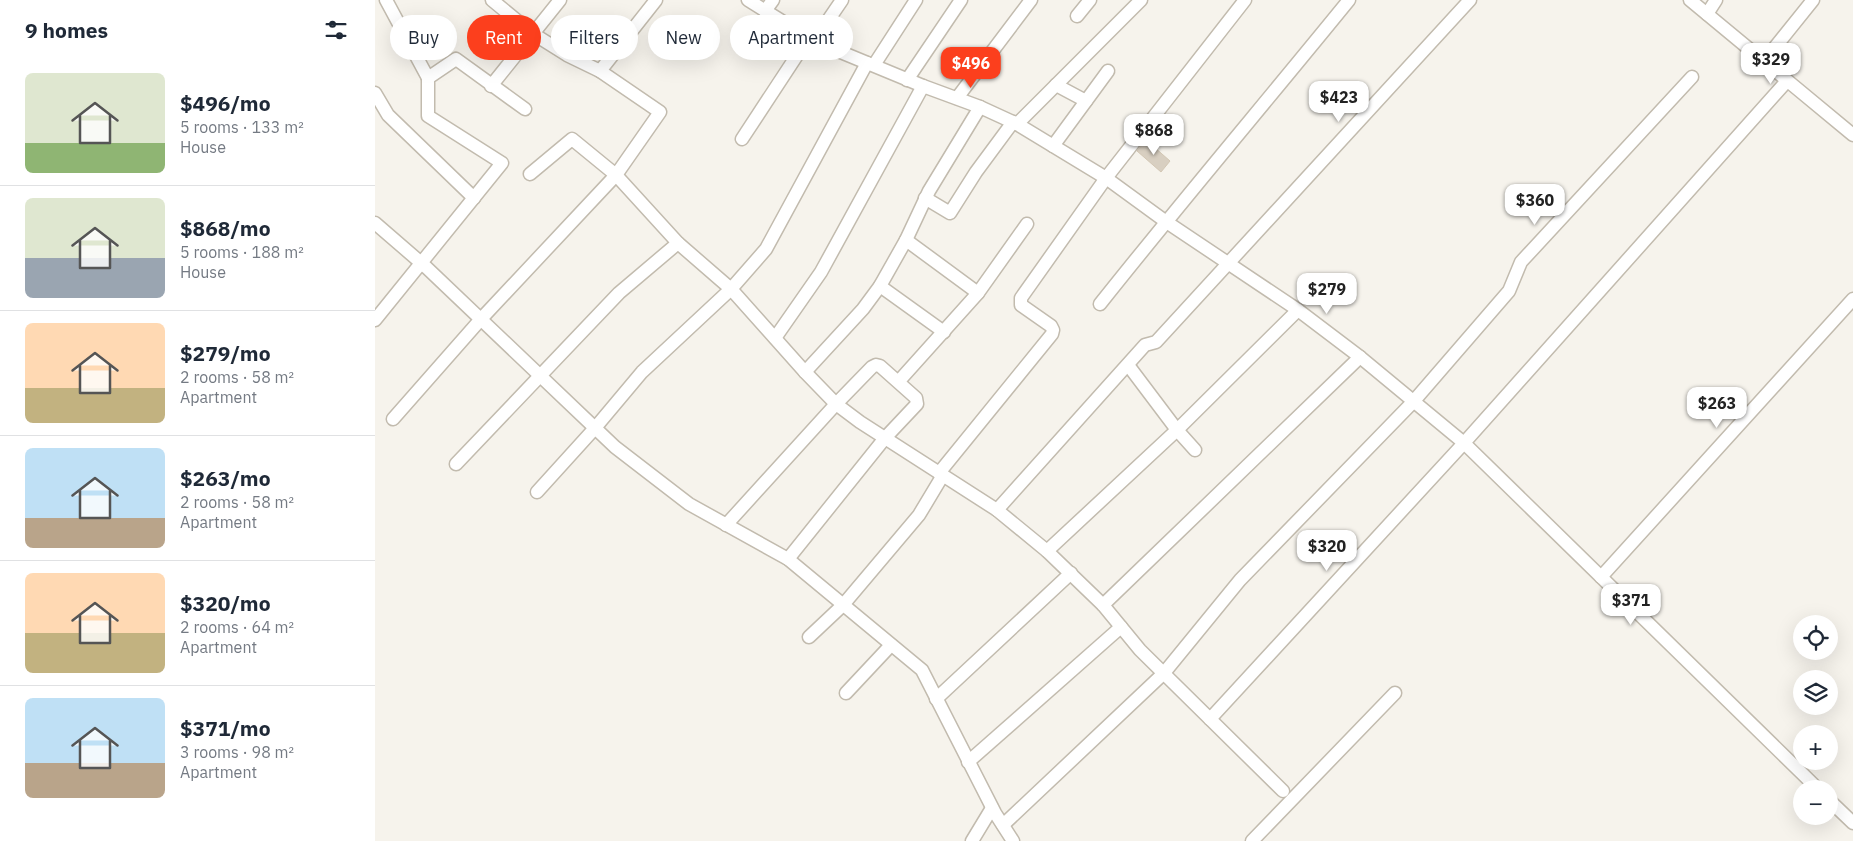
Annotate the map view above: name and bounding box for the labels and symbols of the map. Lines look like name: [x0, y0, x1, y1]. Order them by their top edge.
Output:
pin: $329: [1741, 42, 1801, 85]
pin: $496: [941, 46, 1001, 89]
pin: $423: [1309, 80, 1369, 123]
pin: $868: [1124, 114, 1184, 156]
pin: $360: [1505, 184, 1565, 226]
pin: $279: [1297, 272, 1357, 315]
pin: $263: [1687, 386, 1747, 429]
pin: $320: [1297, 530, 1357, 572]
pin: $371: [1601, 584, 1661, 626]

